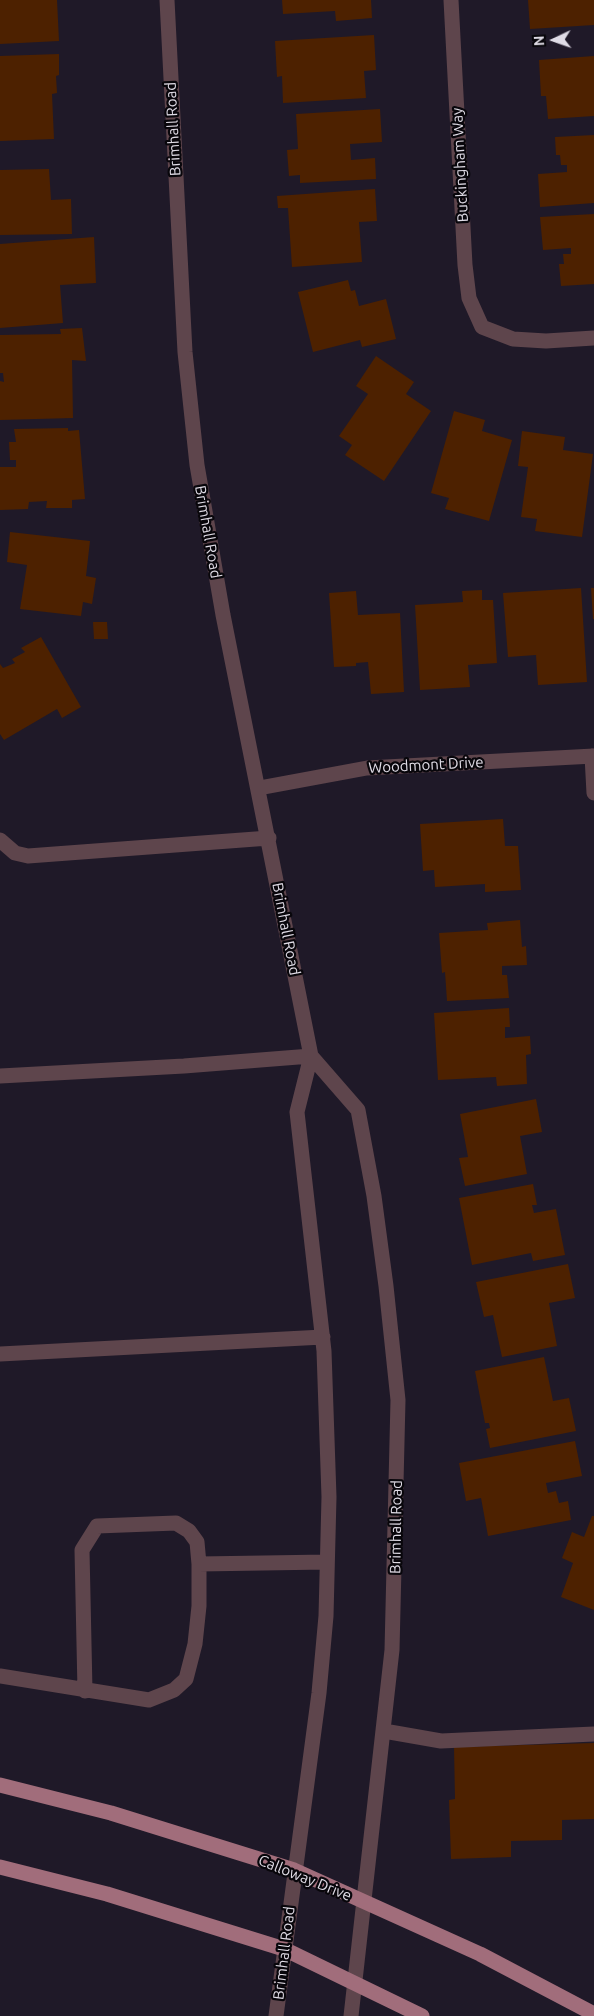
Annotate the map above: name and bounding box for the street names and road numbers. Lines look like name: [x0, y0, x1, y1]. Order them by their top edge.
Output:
street label: Brimhall Road: [162, 82, 184, 176]
street label: Buckingham Way: [448, 107, 472, 223]
street label: Brimhall Road: [191, 484, 225, 580]
street label: Woodmont Drive: [368, 753, 484, 777]
street label: Brimhall Road: [268, 881, 304, 977]
street label: Brimhall Road: [386, 1480, 406, 1574]
street label: Calloway Drive: [256, 1851, 354, 1905]
street label: Brimhall Road: [269, 1905, 299, 2001]

